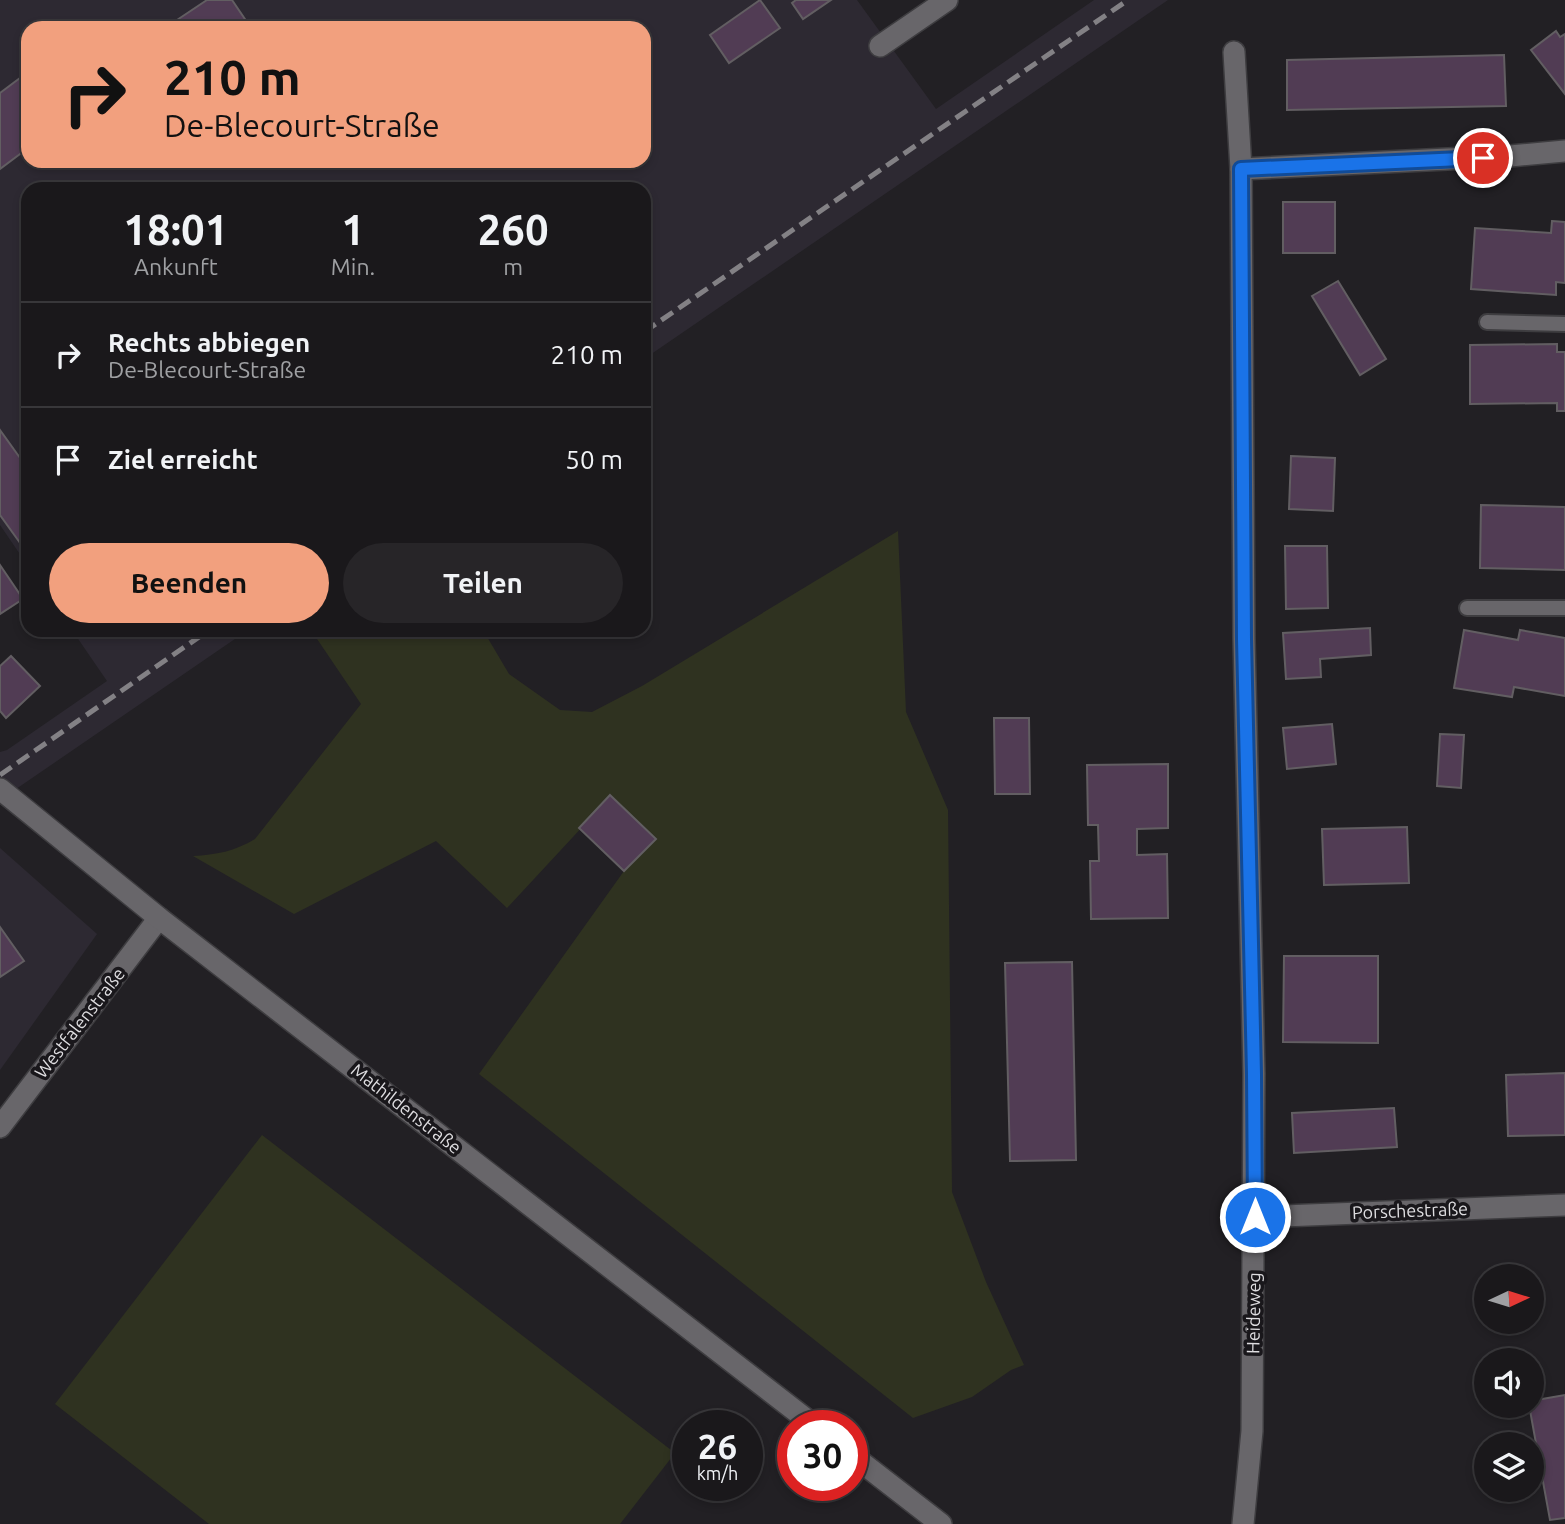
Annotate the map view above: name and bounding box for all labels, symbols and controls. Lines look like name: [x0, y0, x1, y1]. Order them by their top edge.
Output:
icon: right: [49, 49, 140, 140]
text: 210 m: [164, 49, 301, 104]
text: De-Blecourt-Straße: [164, 107, 440, 143]
pin: [1453, 128, 1513, 188]
icon: arrive: [1464, 139, 1502, 177]
text: 18:01: [123, 206, 228, 253]
text: 1: [341, 206, 365, 253]
text: 260: [478, 206, 549, 253]
text: Ankunft: [134, 254, 218, 279]
text: Min.: [331, 254, 375, 279]
text: m: [503, 254, 523, 279]
text: Rechts abbiegen: [108, 328, 310, 357]
icon: right: [49, 336, 87, 374]
text: 210 m: [551, 340, 623, 369]
text: De-Blecourt-Straße: [108, 357, 306, 382]
icon: arrive: [49, 441, 87, 479]
text: Ziel erreicht: [108, 445, 258, 474]
text: 50 m: [565, 445, 623, 474]
button: Beenden: [49, 543, 329, 623]
button: Teilen: [343, 543, 623, 623]
street label: Westfalenstraße: [30, 963, 128, 1081]
street label: Mathildenstraße: [348, 1059, 465, 1157]
position arrow: [1218, 1180, 1292, 1254]
street label: Porschestraße: [1352, 1198, 1468, 1222]
north arrow: [1474, 1264, 1544, 1334]
map controls: [1474, 1264, 1544, 1502]
street label: Heideweg: [1242, 1272, 1264, 1354]
button: sound: [1474, 1348, 1544, 1418]
speed limit sign: 30: [777, 1410, 868, 1501]
text: 26: [698, 1426, 737, 1466]
button: layers: [1474, 1432, 1544, 1502]
text: km/h: [697, 1463, 738, 1483]

